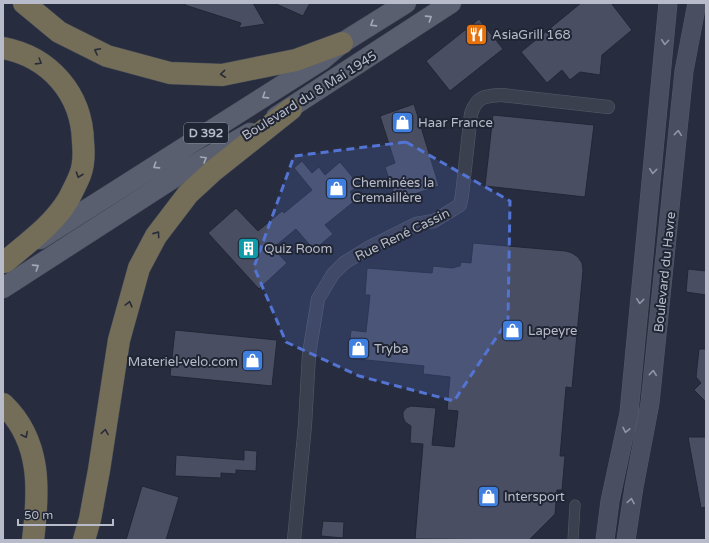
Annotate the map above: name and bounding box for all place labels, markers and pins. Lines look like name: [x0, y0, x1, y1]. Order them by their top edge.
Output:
restaurant icon: AsiaGrill 168: [464, 21, 490, 47]
place label: AsiaGrill 168: [492, 27, 571, 43]
shop icon: Haar France: [390, 109, 416, 135]
place label: Haar France: [418, 115, 493, 131]
place label: Cheminées la Cremaillère: [352, 175, 434, 206]
shop icon: Cheminées la Cremaillère: [323, 176, 349, 202]
building icon: Quiz Room: [235, 235, 261, 261]
place label: Quiz Room: [264, 241, 332, 257]
shop icon: Lapeyre: [500, 317, 526, 343]
place label: Lapeyre: [528, 323, 577, 339]
shop icon: Tryba: [345, 335, 371, 361]
place label: Tryba: [374, 341, 409, 357]
shop icon: Materiel-velo.com: [240, 348, 266, 374]
place label: Materiel-velo.com: [128, 354, 238, 370]
shop icon: Intersport: [475, 483, 501, 509]
place label: Intersport: [504, 489, 565, 505]

